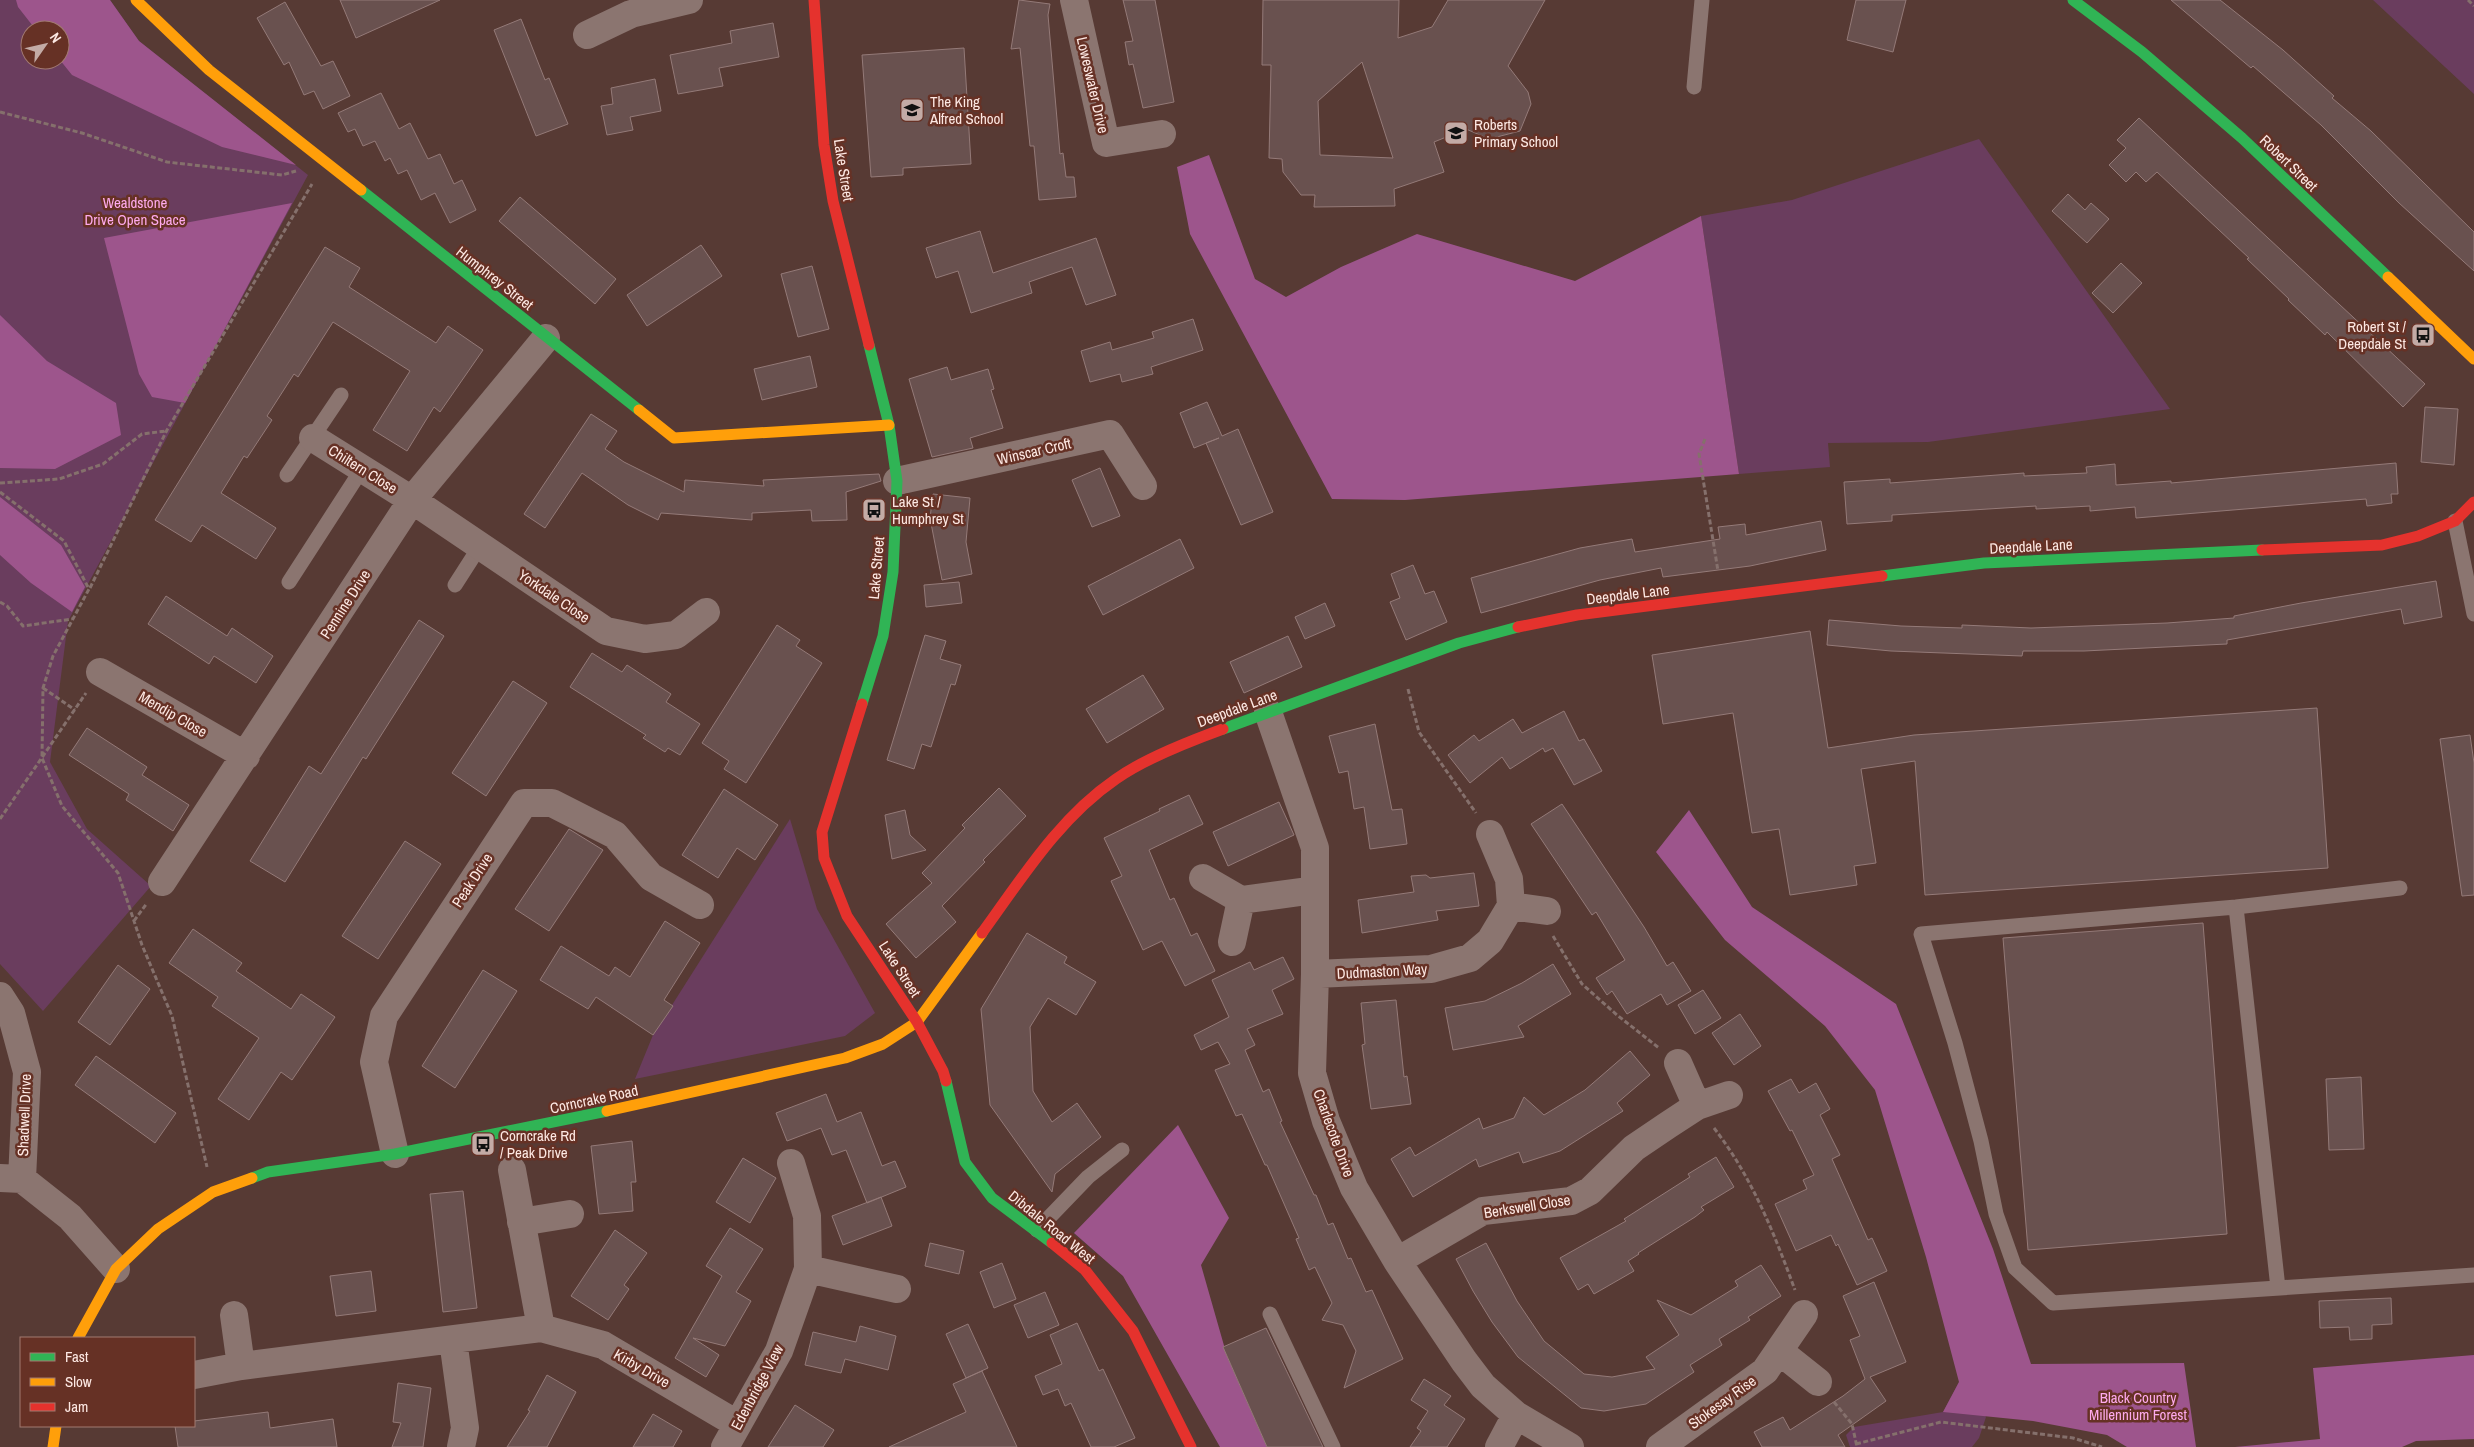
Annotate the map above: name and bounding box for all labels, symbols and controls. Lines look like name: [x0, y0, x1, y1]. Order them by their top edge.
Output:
north arrow: [20, 20, 70, 70]
text: N: [46, 29, 66, 46]
street label: Loweswater Drive: [1072, 35, 1114, 135]
place label: The King Alfred School: [929, 91, 1003, 129]
school or university icon: The King Alfred School: [899, 97, 925, 123]
place label: Roberts Primary School: [1474, 114, 1558, 152]
school or university icon: Roberts Primary School: [1443, 120, 1469, 146]
street label: Robert Street: [2255, 130, 2323, 196]
street label: Lake Street: [829, 137, 859, 203]
park label: Wealdstone Drive Open Space: [84, 192, 186, 230]
street label: Humphrey Street: [452, 241, 539, 315]
place label: Robert St / Deepdale St: [2338, 316, 2407, 354]
bus stop icon: Robert St / Deepdale St: [2410, 322, 2436, 348]
street label: Winscar Croft: [995, 432, 1074, 470]
street label: Chiltern Close: [324, 439, 402, 499]
place label: Lake St / Humphrey St: [892, 491, 964, 529]
bus stop icon: Lake St / Humphrey St: [861, 497, 887, 523]
street label: Deepdale Lane: [1989, 533, 2073, 559]
street label: Lake Street: [863, 535, 889, 600]
street label: Yorkdale Close: [514, 564, 594, 628]
street label: Pennine Drive: [315, 565, 375, 643]
street label: Deepdale Lane: [1585, 578, 1671, 610]
street label: Deepdale Lane: [1194, 684, 1280, 732]
street label: Mendip Close: [135, 686, 211, 742]
street label: Peak Drive: [447, 849, 497, 911]
street label: Lake Street: [874, 937, 926, 1002]
street label: Dudmaston Way: [1336, 958, 1429, 984]
street label: Shadwell Drive: [12, 1073, 36, 1157]
street label: Corncrake Road: [548, 1079, 640, 1119]
street label: Charlecote Drive: [1308, 1086, 1360, 1180]
place label: Corncrake Rd / Peak Drive: [500, 1125, 576, 1163]
bus stop icon: Corncrake Rd / Peak Drive: [470, 1131, 496, 1157]
street label: Dibdale Road West: [1004, 1185, 1100, 1269]
street label: Berkswell Close: [1482, 1189, 1572, 1223]
legend: [20, 1337, 195, 1427]
street label: Edenbridge View: [726, 1340, 788, 1433]
street label: Kirby Drive: [610, 1344, 674, 1393]
text: Fast: [65, 1346, 89, 1367]
street label: Stokesay Rise: [1684, 1370, 1760, 1434]
text: Slow: [65, 1371, 92, 1392]
park label: Black Country Millennium Forest: [2089, 1387, 2187, 1425]
text: Jam: [65, 1396, 88, 1417]

